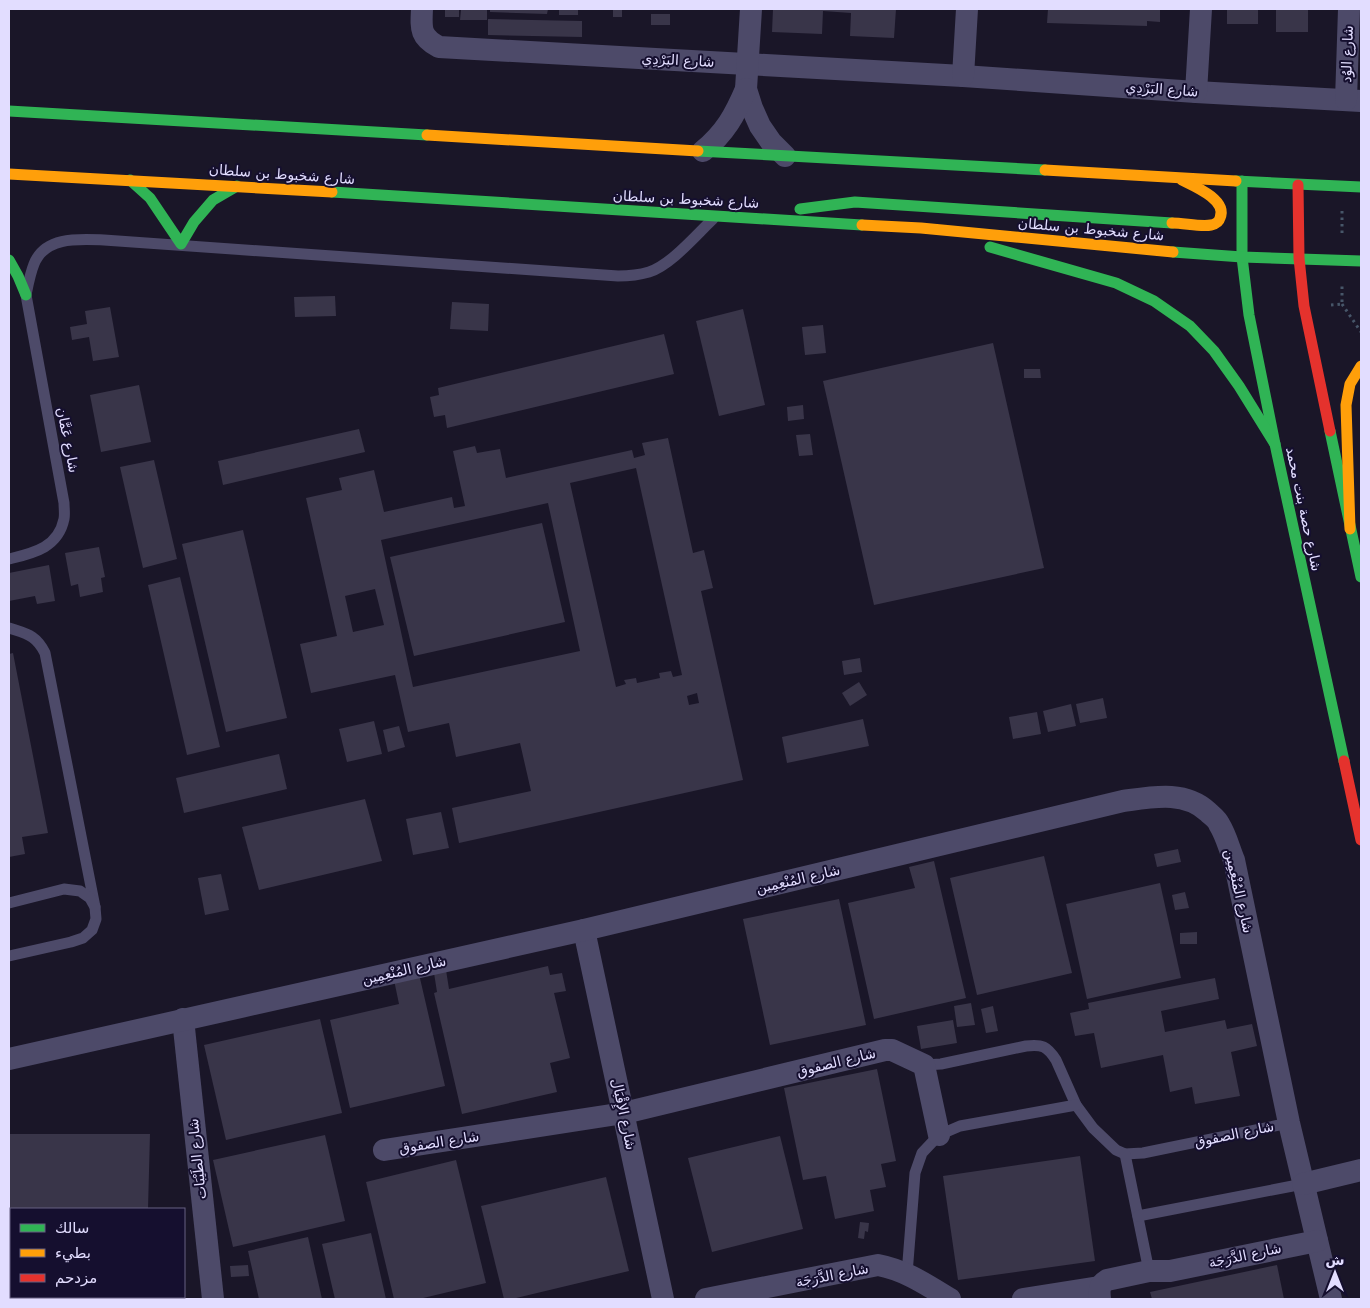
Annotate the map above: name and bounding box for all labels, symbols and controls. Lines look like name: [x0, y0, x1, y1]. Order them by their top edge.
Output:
street label: شارع الوُد: [1338, 25, 1357, 83]
street label: شارع البَرْدِي: [641, 50, 715, 71]
street label: شارع البَرْدِي: [1125, 78, 1199, 101]
street label: شارع شخبوط بن سلطان: [208, 161, 356, 188]
street label: شارع شخبوط بن سلطان: [612, 187, 760, 212]
street label: شارع شخبوط بن سلطان: [1017, 215, 1165, 244]
street label: شارع عَمَّان: [53, 406, 82, 474]
street label: شارع حصة بنت محمد: [1282, 445, 1325, 573]
street label: شارع المُنْعِمِين: [1221, 847, 1256, 935]
street label: شارع المُنْعِمِين: [754, 862, 842, 897]
street label: شارع المُنْعِمِين: [360, 953, 448, 988]
street label: شارع الصفوق: [795, 1044, 877, 1081]
street label: شارع الإِقْبَال: [606, 1077, 639, 1152]
street label: شارع الطَيْبَات: [185, 1118, 210, 1200]
street label: شارع الصفوق: [1193, 1118, 1276, 1151]
street label: شارع الصفوق: [398, 1128, 480, 1157]
legend: [10, 1208, 185, 1298]
text: سالك: [55, 1219, 89, 1237]
street label: شارع الدَّرَجَة: [1207, 1239, 1283, 1271]
text: بطيء: [55, 1244, 91, 1263]
north arrow: [1310, 1248, 1360, 1298]
text: ش: [1325, 1252, 1345, 1268]
street label: شارع الدَّرَجَة: [794, 1260, 870, 1291]
text: مزدحم: [55, 1269, 97, 1287]

